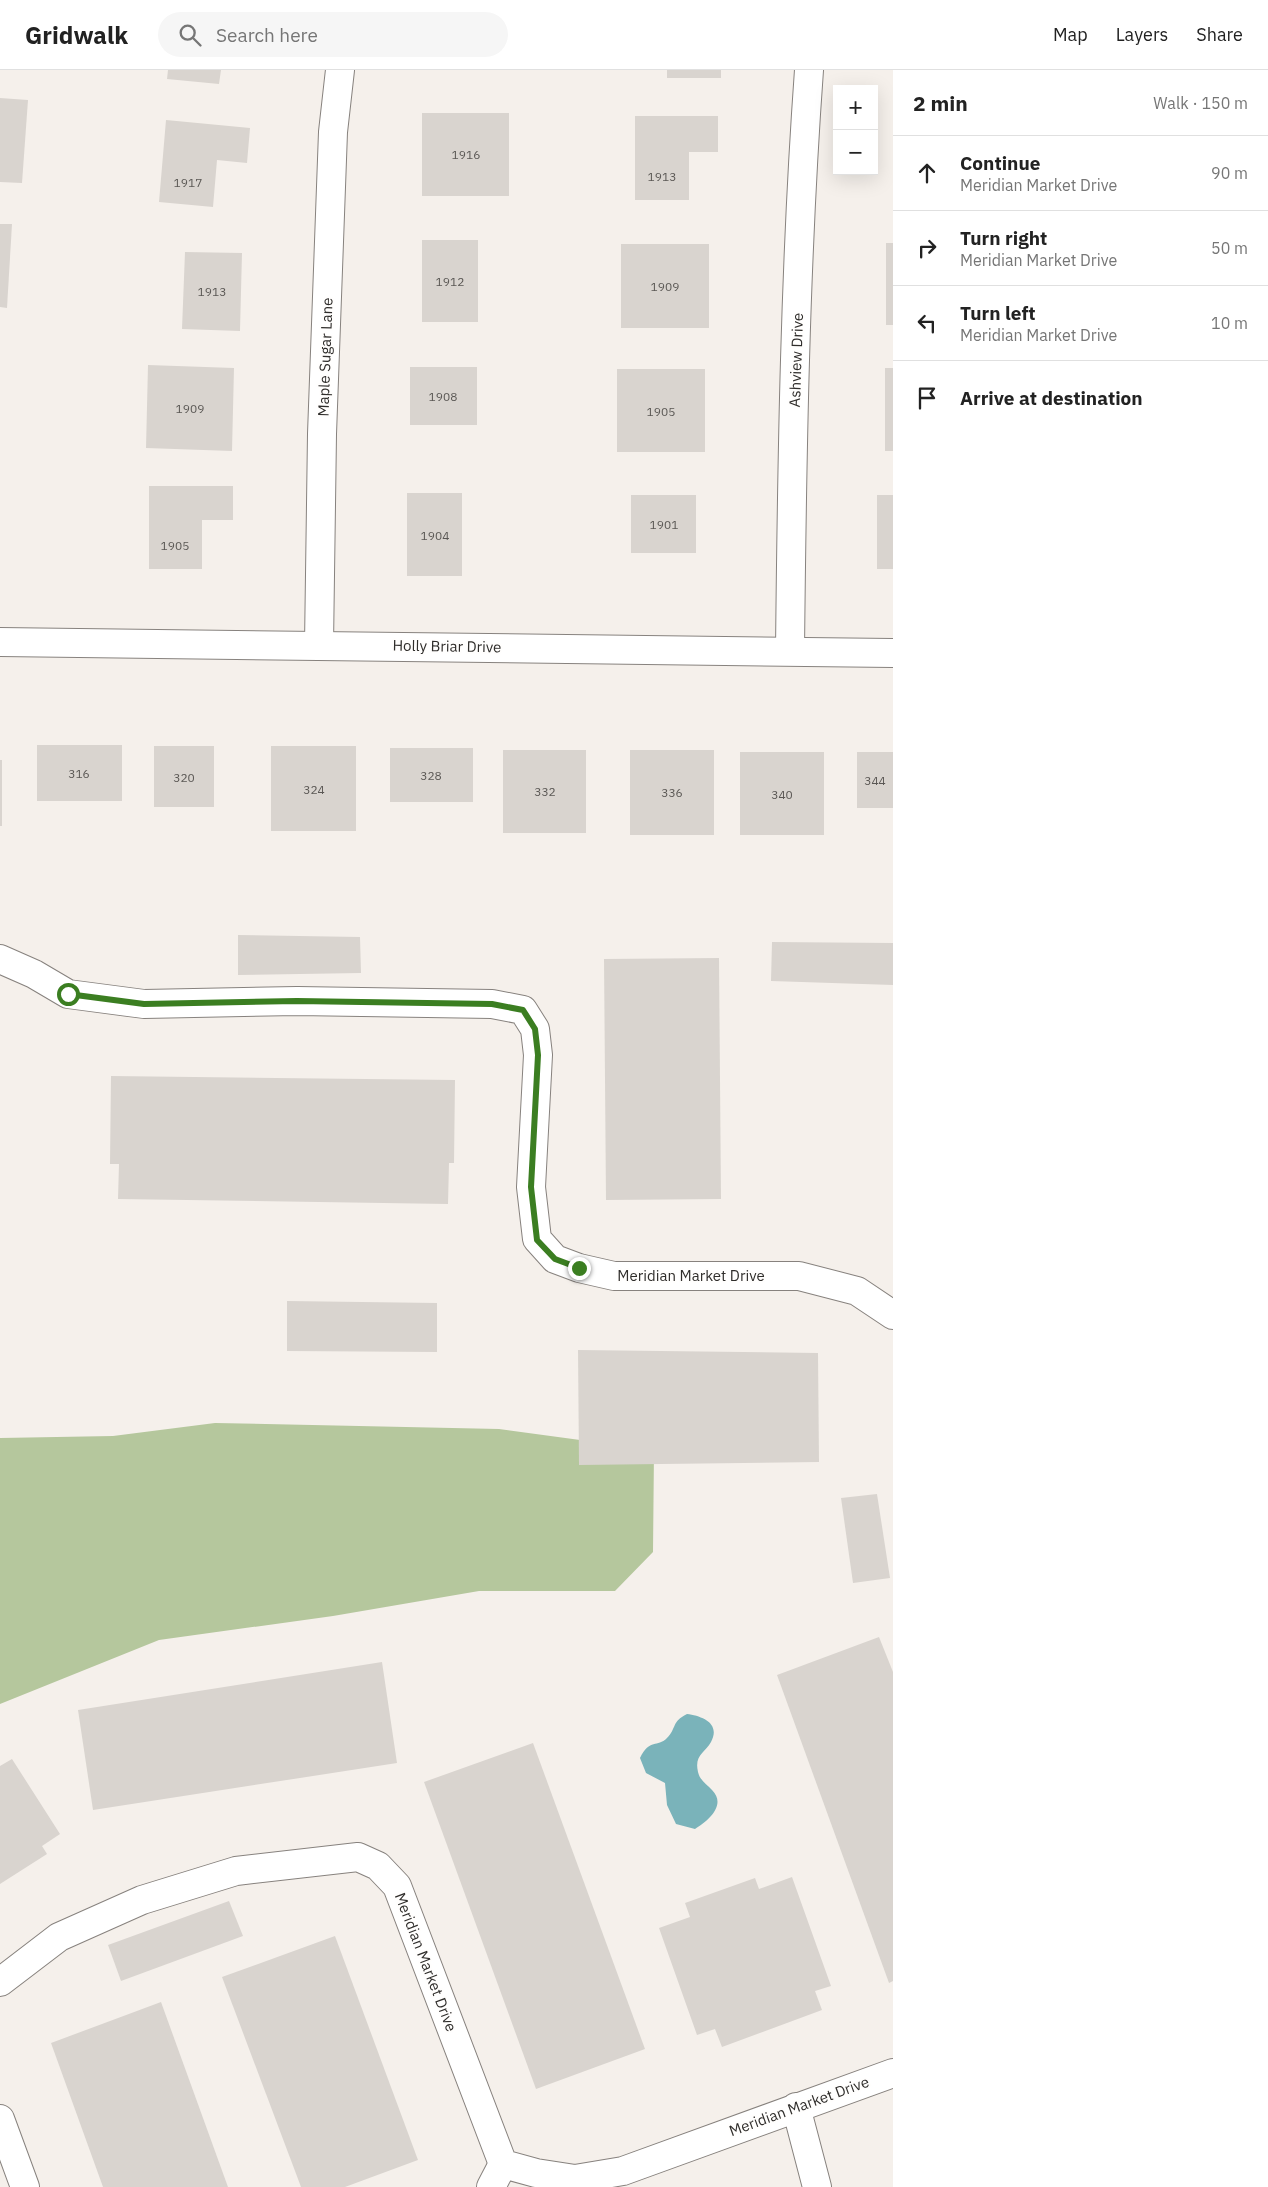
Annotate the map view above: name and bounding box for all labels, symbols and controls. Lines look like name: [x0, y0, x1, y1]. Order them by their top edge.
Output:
search box: [158, 12, 508, 57]
text: Gridwalk: [25, 19, 128, 51]
icon: search: [176, 21, 204, 49]
text: Search here: [216, 23, 318, 47]
text: Map: [1053, 23, 1088, 46]
text: Layers: [1116, 23, 1168, 46]
text: Share: [1196, 23, 1243, 46]
map controls: [833, 85, 878, 175]
button: +: [833, 85, 878, 130]
text: 2 min: [913, 89, 968, 117]
text: Walk · 150 m: [1153, 93, 1248, 113]
button: −: [833, 130, 878, 175]
house number: 1916: [452, 147, 480, 162]
text: Continue: [960, 151, 1040, 175]
icon: ahead: [913, 159, 941, 187]
text: 90 m: [1211, 163, 1248, 183]
house number: 1913: [648, 169, 676, 184]
house number: 1917: [174, 175, 202, 190]
text: Meridian Market Drive: [960, 175, 1117, 195]
text: Turn right: [960, 226, 1047, 250]
icon: right: [913, 234, 941, 262]
text: 50 m: [1211, 238, 1248, 258]
text: Meridian Market Drive: [960, 250, 1117, 270]
house number: 1912: [436, 274, 464, 289]
house number: 1909: [651, 279, 679, 294]
house number: 1913: [198, 284, 226, 299]
street label: Maple Sugar Lane: [313, 297, 337, 417]
text: Turn left: [960, 301, 1036, 325]
icon: left: [913, 309, 941, 337]
street label: Ashview Drive: [785, 312, 807, 408]
text: 10 m: [1211, 313, 1248, 333]
text: Meridian Market Drive: [960, 325, 1117, 345]
icon: arrive: [913, 384, 941, 412]
text: Arrive at destination: [960, 386, 1143, 410]
house number: 1908: [429, 389, 457, 404]
house number: 1909: [176, 401, 204, 416]
house number: 1905: [647, 404, 675, 419]
house number: 1901: [650, 517, 678, 532]
house number: 1904: [421, 528, 449, 543]
house number: 1905: [161, 538, 189, 553]
street label: Holly Briar Drive: [392, 636, 502, 656]
house number: 316: [68, 766, 90, 781]
house number: 328: [420, 768, 442, 783]
house number: 320: [173, 770, 195, 785]
house number: 344: [864, 773, 886, 788]
house number: 324: [303, 782, 325, 797]
house number: 332: [534, 784, 556, 799]
house number: 336: [661, 785, 683, 800]
house number: 340: [771, 787, 793, 802]
route start: [57, 983, 80, 1006]
route end: [568, 1257, 591, 1280]
street label: Meridian Market Drive: [617, 1266, 765, 1285]
street label: Meridian Market Drive: [391, 1890, 461, 2034]
street label: Meridian Market Drive: [726, 2072, 872, 2140]

